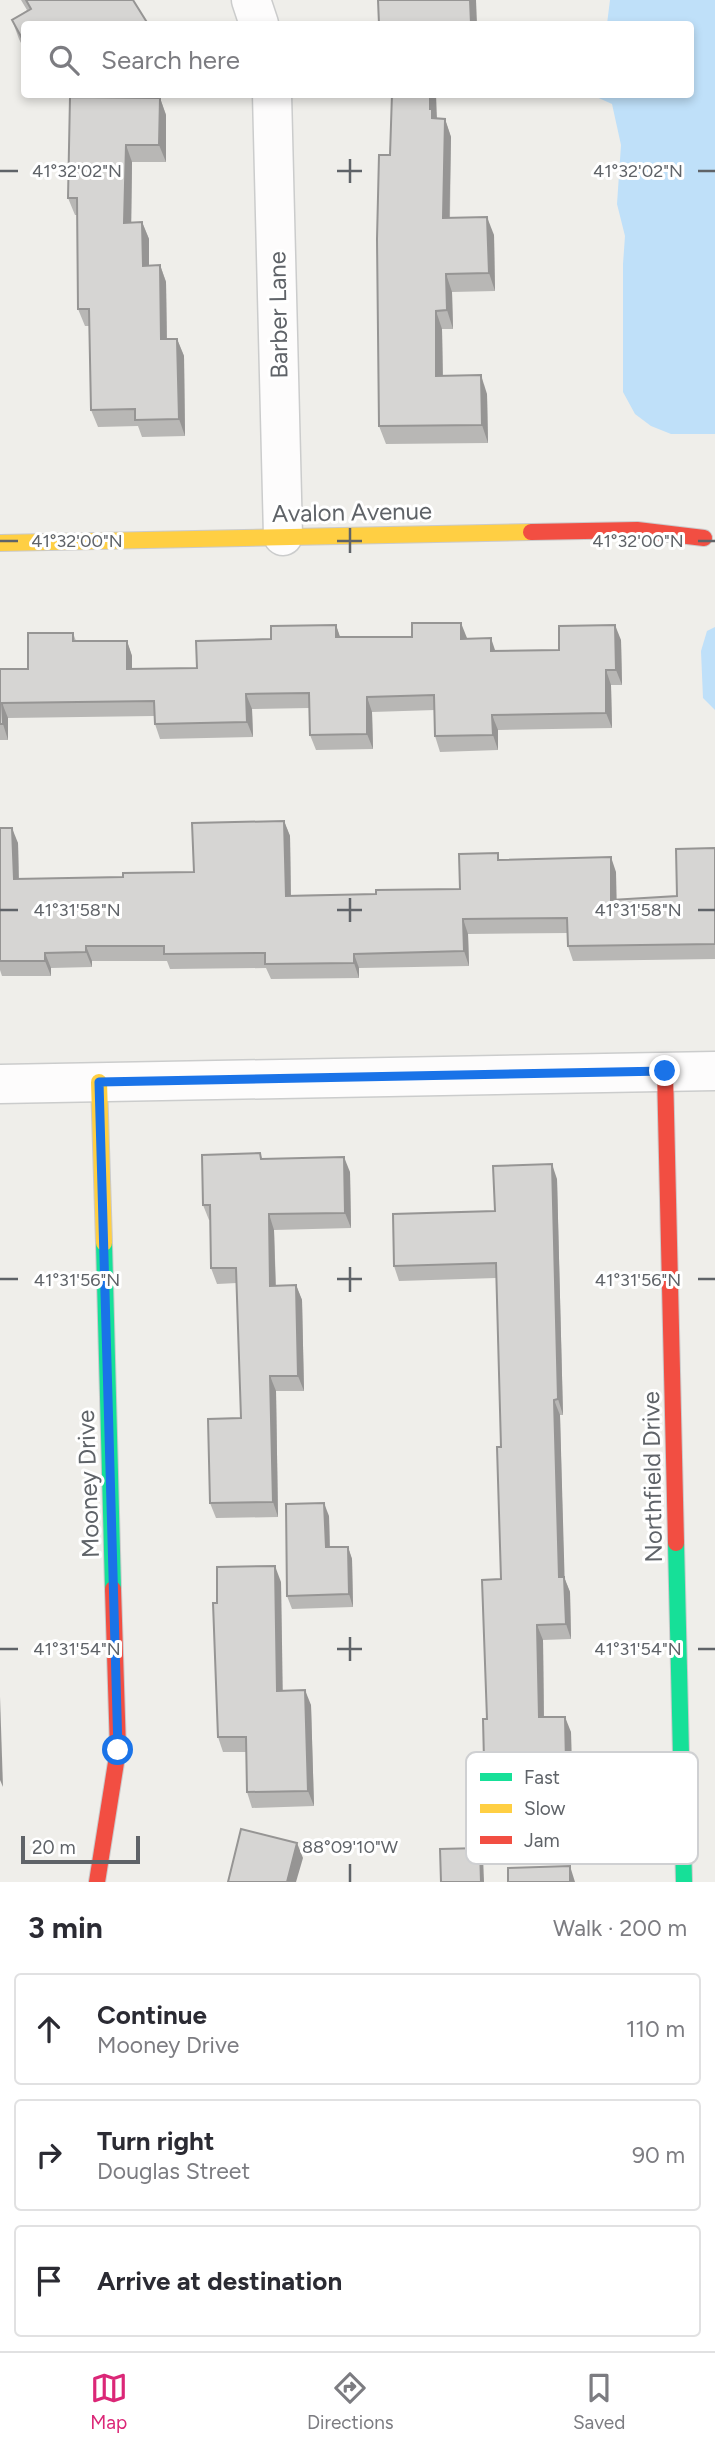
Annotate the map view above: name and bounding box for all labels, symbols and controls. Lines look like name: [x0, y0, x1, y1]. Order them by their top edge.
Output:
search box: [21, 21, 694, 98]
icon: search: [45, 41, 83, 79]
text: Search here: [101, 44, 240, 76]
text: 41°32'02"N: [32, 160, 122, 182]
text: 41°32'02"N: [593, 160, 683, 182]
street label: Barber Lane: [262, 251, 294, 379]
street label: Avalon Avenue: [272, 496, 432, 528]
text: 41°32'00"N: [31, 530, 123, 552]
text: 41°32'00"N: [592, 530, 684, 552]
text: 41°31'58"N: [33, 899, 121, 921]
text: 41°31'58"N: [594, 899, 682, 921]
route end: [649, 1055, 680, 1086]
text: 41°31'56"N: [34, 1269, 120, 1291]
text: 41°31'56"N: [595, 1269, 681, 1291]
street label: Northfield Drive: [636, 1391, 668, 1563]
street label: Mooney Drive: [71, 1409, 105, 1559]
text: 41°31'54"N: [33, 1638, 121, 1660]
text: 41°31'54"N: [594, 1638, 682, 1660]
route start: [102, 1734, 133, 1765]
legend: [466, 1752, 698, 1864]
text: Fast: [524, 1766, 560, 1789]
text: Slow: [524, 1797, 566, 1820]
text: Jam: [524, 1829, 560, 1852]
scale bar: [21, 1833, 140, 1865]
text: 20 m: [32, 1836, 76, 1859]
text: 88°09'10"W: [302, 1836, 399, 1858]
text: 3 min: [28, 1909, 103, 1946]
text: Walk · 200 m: [553, 1914, 687, 1942]
text: Continue: [97, 1999, 207, 2031]
icon: ahead: [30, 2010, 68, 2048]
text: 110 m: [626, 2015, 685, 2043]
text: Mooney Drive: [97, 2031, 239, 2059]
text: Turn right: [97, 2125, 214, 2157]
icon: right: [30, 2136, 68, 2174]
text: 90 m: [632, 2141, 685, 2169]
text: Douglas Street: [97, 2157, 250, 2185]
icon: arrive: [30, 2262, 68, 2300]
text: Arrive at destination: [97, 2265, 342, 2297]
tab: Map: [90, 2369, 128, 2434]
tab: Directions: [307, 2369, 394, 2434]
tab: Saved: [573, 2369, 625, 2434]

